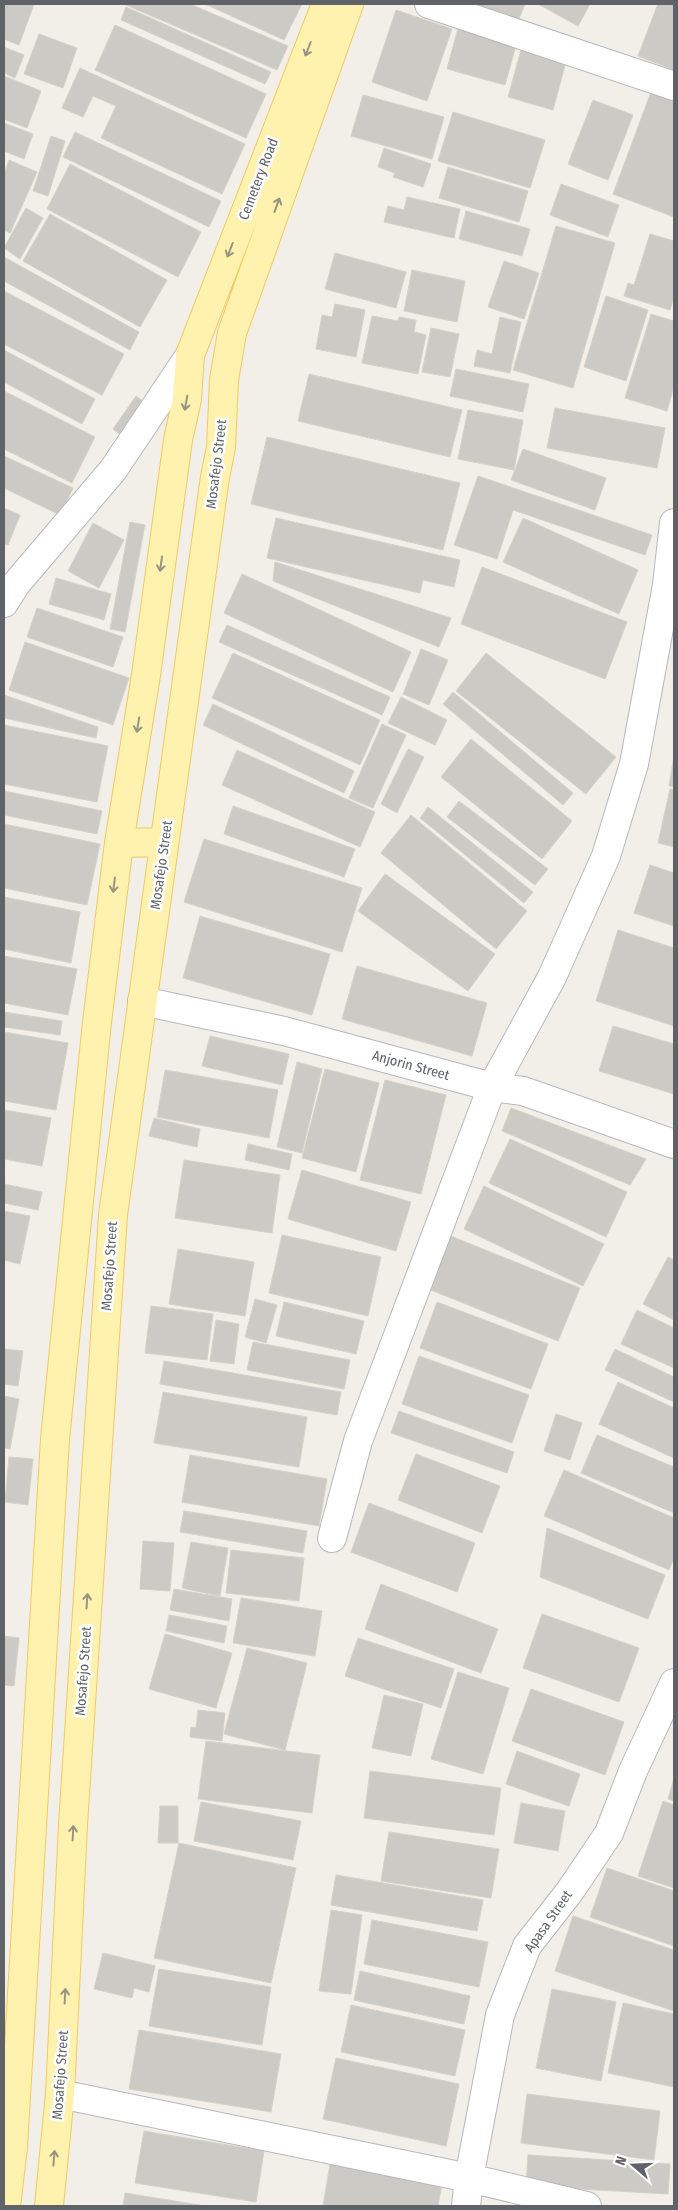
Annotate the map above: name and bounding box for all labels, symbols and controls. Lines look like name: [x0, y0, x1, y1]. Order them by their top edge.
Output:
one-way arrow: [303, 41, 313, 56]
street label: Cemetery Road: [235, 136, 282, 222]
one-way arrow: [273, 197, 282, 213]
one-way arrow: [225, 242, 234, 257]
one-way arrow: [180, 395, 190, 411]
street label: Mosafejo Street: [203, 418, 230, 510]
one-way arrow: [156, 556, 166, 572]
one-way arrow: [133, 716, 143, 732]
street label: Mosafejo Street: [147, 819, 176, 911]
one-way arrow: [109, 877, 119, 893]
street label: Anjorin Street: [370, 1047, 452, 1084]
street label: Mosafejo Street: [98, 1220, 121, 1311]
one-way arrow: [83, 1594, 92, 1610]
street label: Mosafejo Street: [72, 1625, 95, 1716]
one-way arrow: [68, 1826, 77, 1842]
street label: Apasa Street: [521, 1887, 576, 1956]
one-way arrow: [60, 1988, 69, 2004]
street label: Mosafejo Street: [49, 2029, 72, 2120]
north arrow: [608, 2140, 658, 2190]
one-way arrow: [49, 2150, 58, 2166]
text: N: [612, 2154, 631, 2168]

